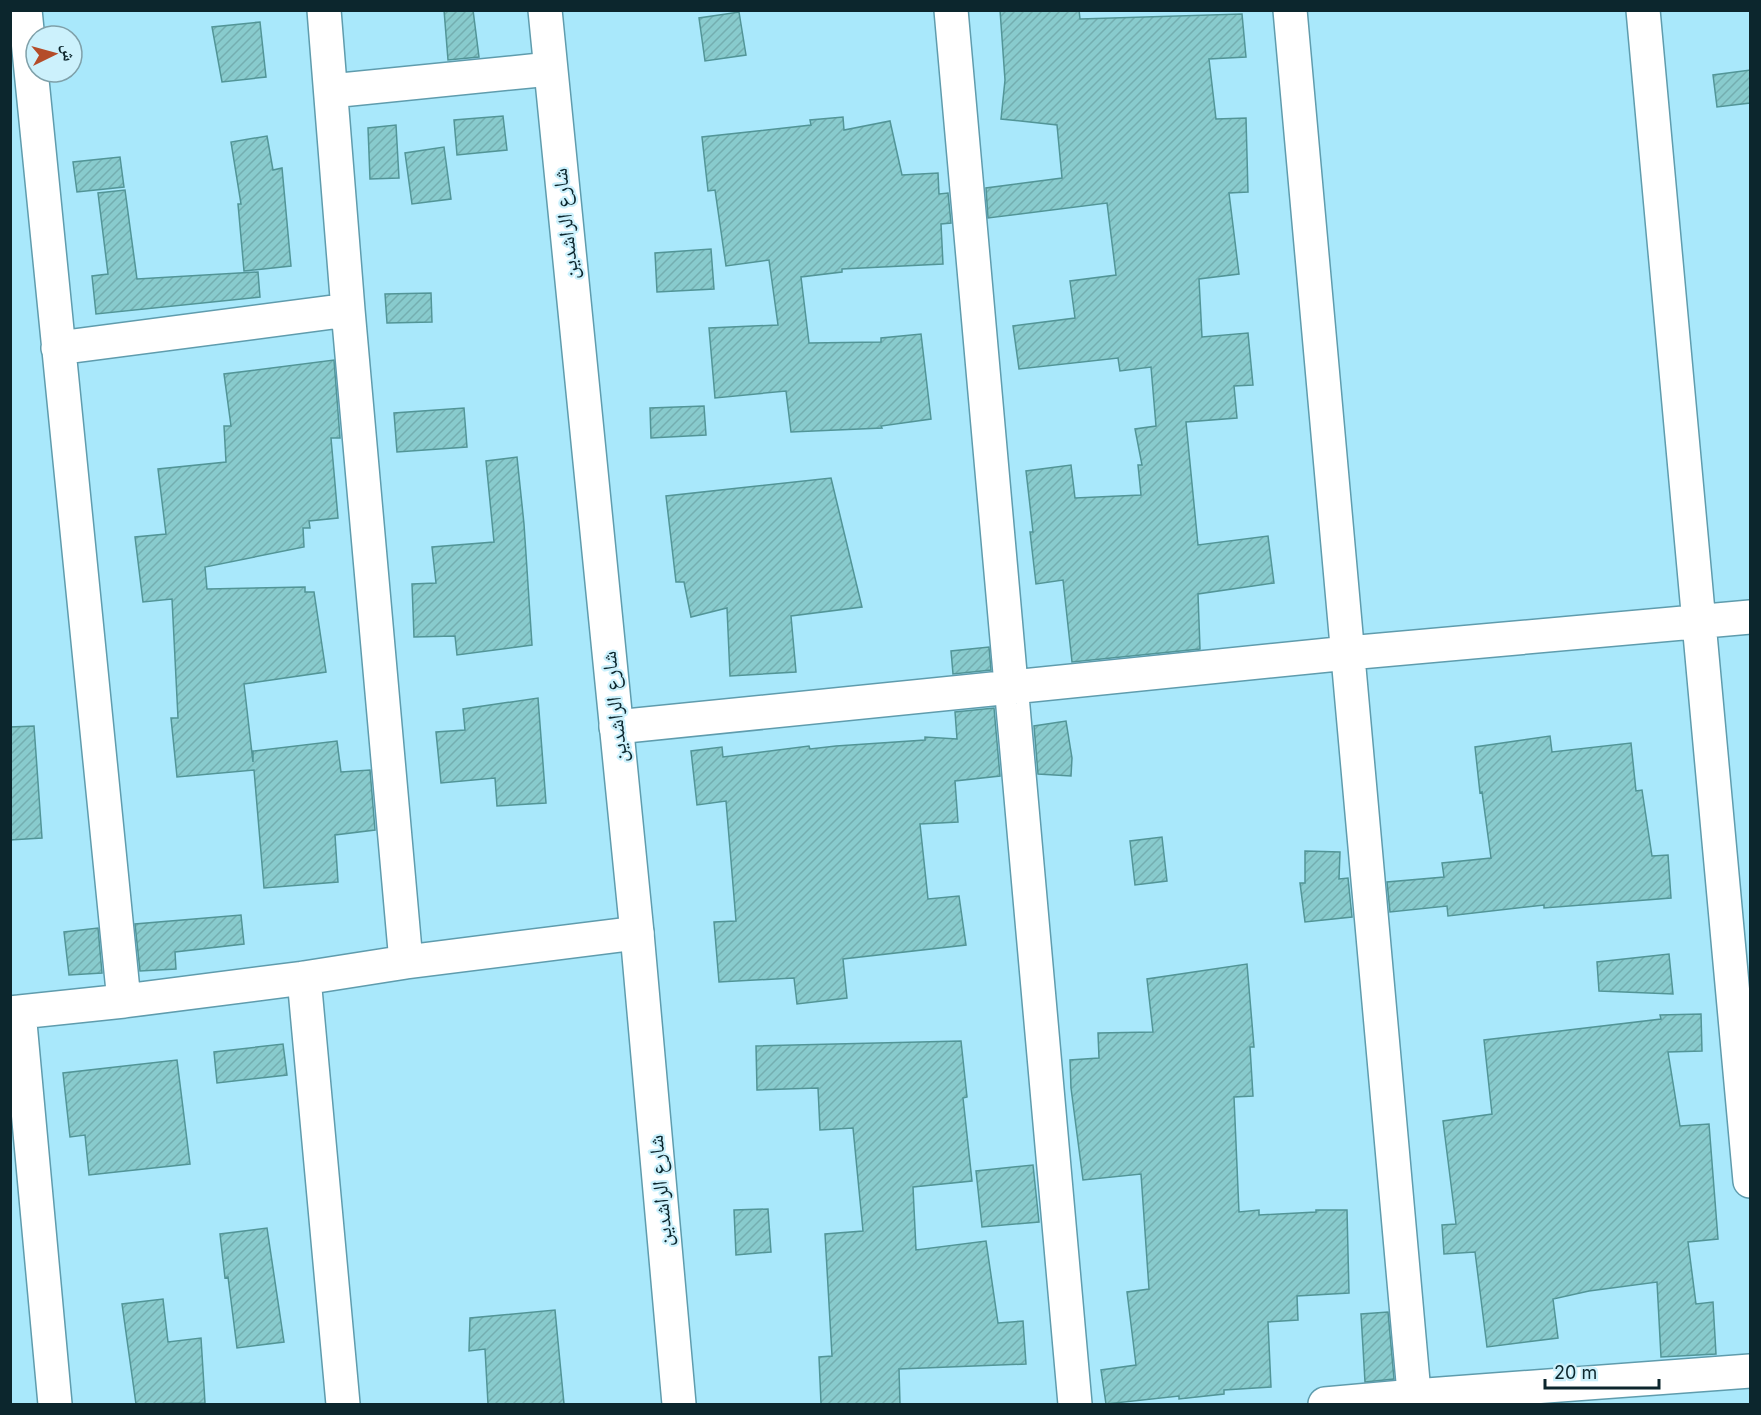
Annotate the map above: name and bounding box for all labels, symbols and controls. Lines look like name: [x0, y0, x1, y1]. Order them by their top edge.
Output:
north arrow: [24, 24, 84, 84]
text: ش: [58, 43, 80, 62]
street label: شارع الراشدين: [547, 167, 584, 281]
street label: شارع الراشدين: [596, 650, 633, 764]
street label: شارع الراشدين: [643, 1134, 678, 1248]
scale bar: [1545, 1352, 1659, 1390]
text: 20 m: [1554, 1362, 1597, 1383]

